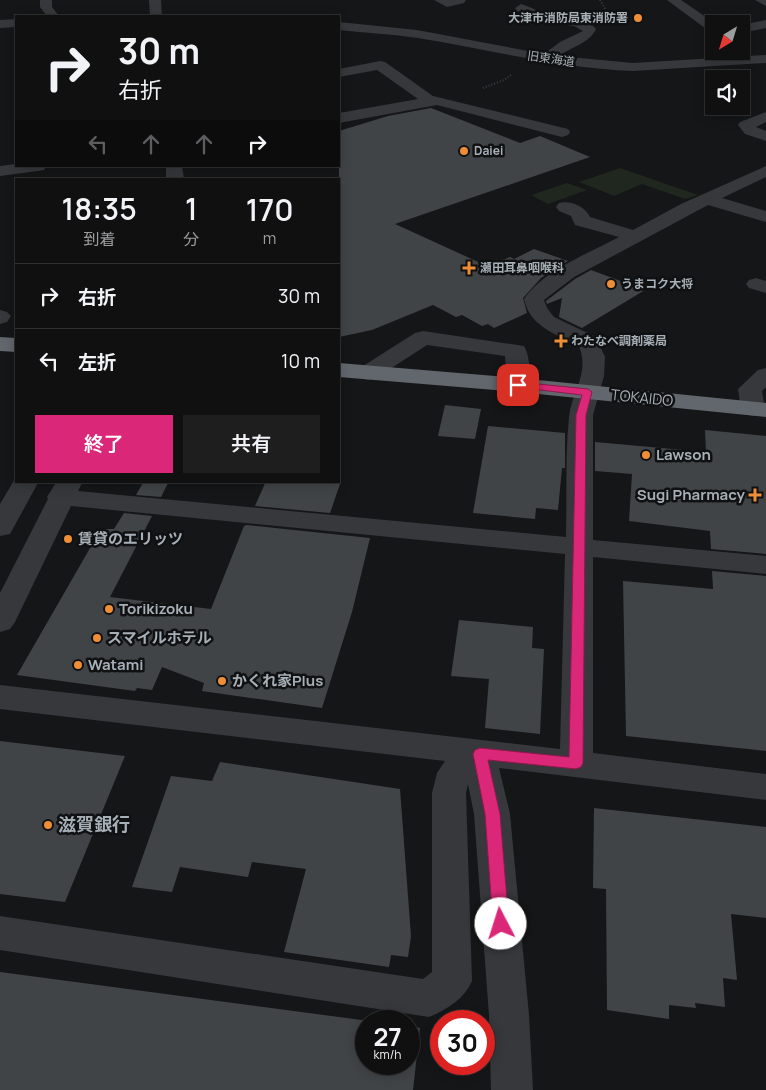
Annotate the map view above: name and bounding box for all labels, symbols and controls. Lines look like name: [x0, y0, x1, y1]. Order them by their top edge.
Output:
place label: 大津市消防局東消防署: [508, 9, 628, 26]
marker: 大津市消防局東消防署: [632, 12, 644, 24]
north arrow: [705, 15, 750, 60]
map controls: [705, 15, 750, 115]
text: 30 m: [118, 27, 200, 75]
icon: right: [35, 35, 100, 100]
street label: 旧東海道: [526, 47, 576, 70]
button: sound: [705, 70, 750, 115]
text: 右折: [118, 75, 162, 105]
icon: left: [84, 130, 112, 158]
icon: ahead: [137, 130, 165, 158]
icon: ahead: [190, 130, 218, 158]
icon: right: [243, 130, 271, 158]
place label: Daiei: [474, 142, 503, 159]
marker: Daiei: [458, 145, 470, 157]
text: 18:35: [62, 188, 137, 229]
text: 1: [185, 188, 198, 229]
text: 170: [246, 189, 293, 230]
text: m: [263, 227, 276, 249]
text: 到着: [83, 228, 115, 250]
text: 分: [183, 228, 199, 250]
place label: 瀬田耳鼻咽喉科: [480, 259, 564, 276]
marker: 瀬田耳鼻咽喉科: [462, 261, 476, 275]
place label: うまコク大将: [621, 275, 693, 292]
marker: うまコク大将: [605, 278, 617, 290]
icon: right: [35, 282, 63, 310]
text: 30 m: [278, 283, 320, 309]
text: 右折: [78, 284, 116, 310]
place label: わたなべ調剤薬局: [571, 332, 667, 349]
marker: わたなべ調剤薬局: [555, 335, 567, 347]
icon: left: [35, 347, 63, 375]
text: 10 m: [281, 348, 320, 374]
text: 左折: [78, 349, 116, 375]
pin: [497, 364, 539, 406]
icon: arrive: [504, 371, 532, 399]
street label: TOKAIDO: [610, 384, 674, 411]
button: 終了: [35, 415, 173, 473]
button: 共有: [183, 415, 320, 473]
place label: Lawson: [656, 444, 711, 465]
marker: Lawson: [640, 449, 652, 461]
place label: Sugi Pharmacy: [637, 484, 746, 505]
marker: Sugi Pharmacy: [749, 489, 761, 501]
place label: 賃貸のエリッツ: [77, 528, 183, 549]
marker: 賃貸のエリッツ: [62, 533, 74, 545]
place label: Torikizoku: [119, 598, 193, 619]
marker: Torikizoku: [103, 603, 115, 615]
place label: スマイルホテル: [107, 627, 212, 648]
marker: スマイルホテル: [91, 632, 103, 644]
place label: Watami: [88, 654, 143, 675]
marker: Watami: [72, 659, 84, 671]
place label: かくれ家Plus: [232, 670, 323, 691]
marker: かくれ家Plus: [216, 675, 228, 687]
place label: 滋賀銀行: [58, 812, 130, 836]
marker: 滋賀銀行: [42, 819, 54, 831]
position arrow: [474, 897, 526, 949]
speed limit sign: 30: [430, 1010, 495, 1075]
text: 27: [373, 1019, 402, 1054]
text: km/h: [374, 1046, 401, 1063]

